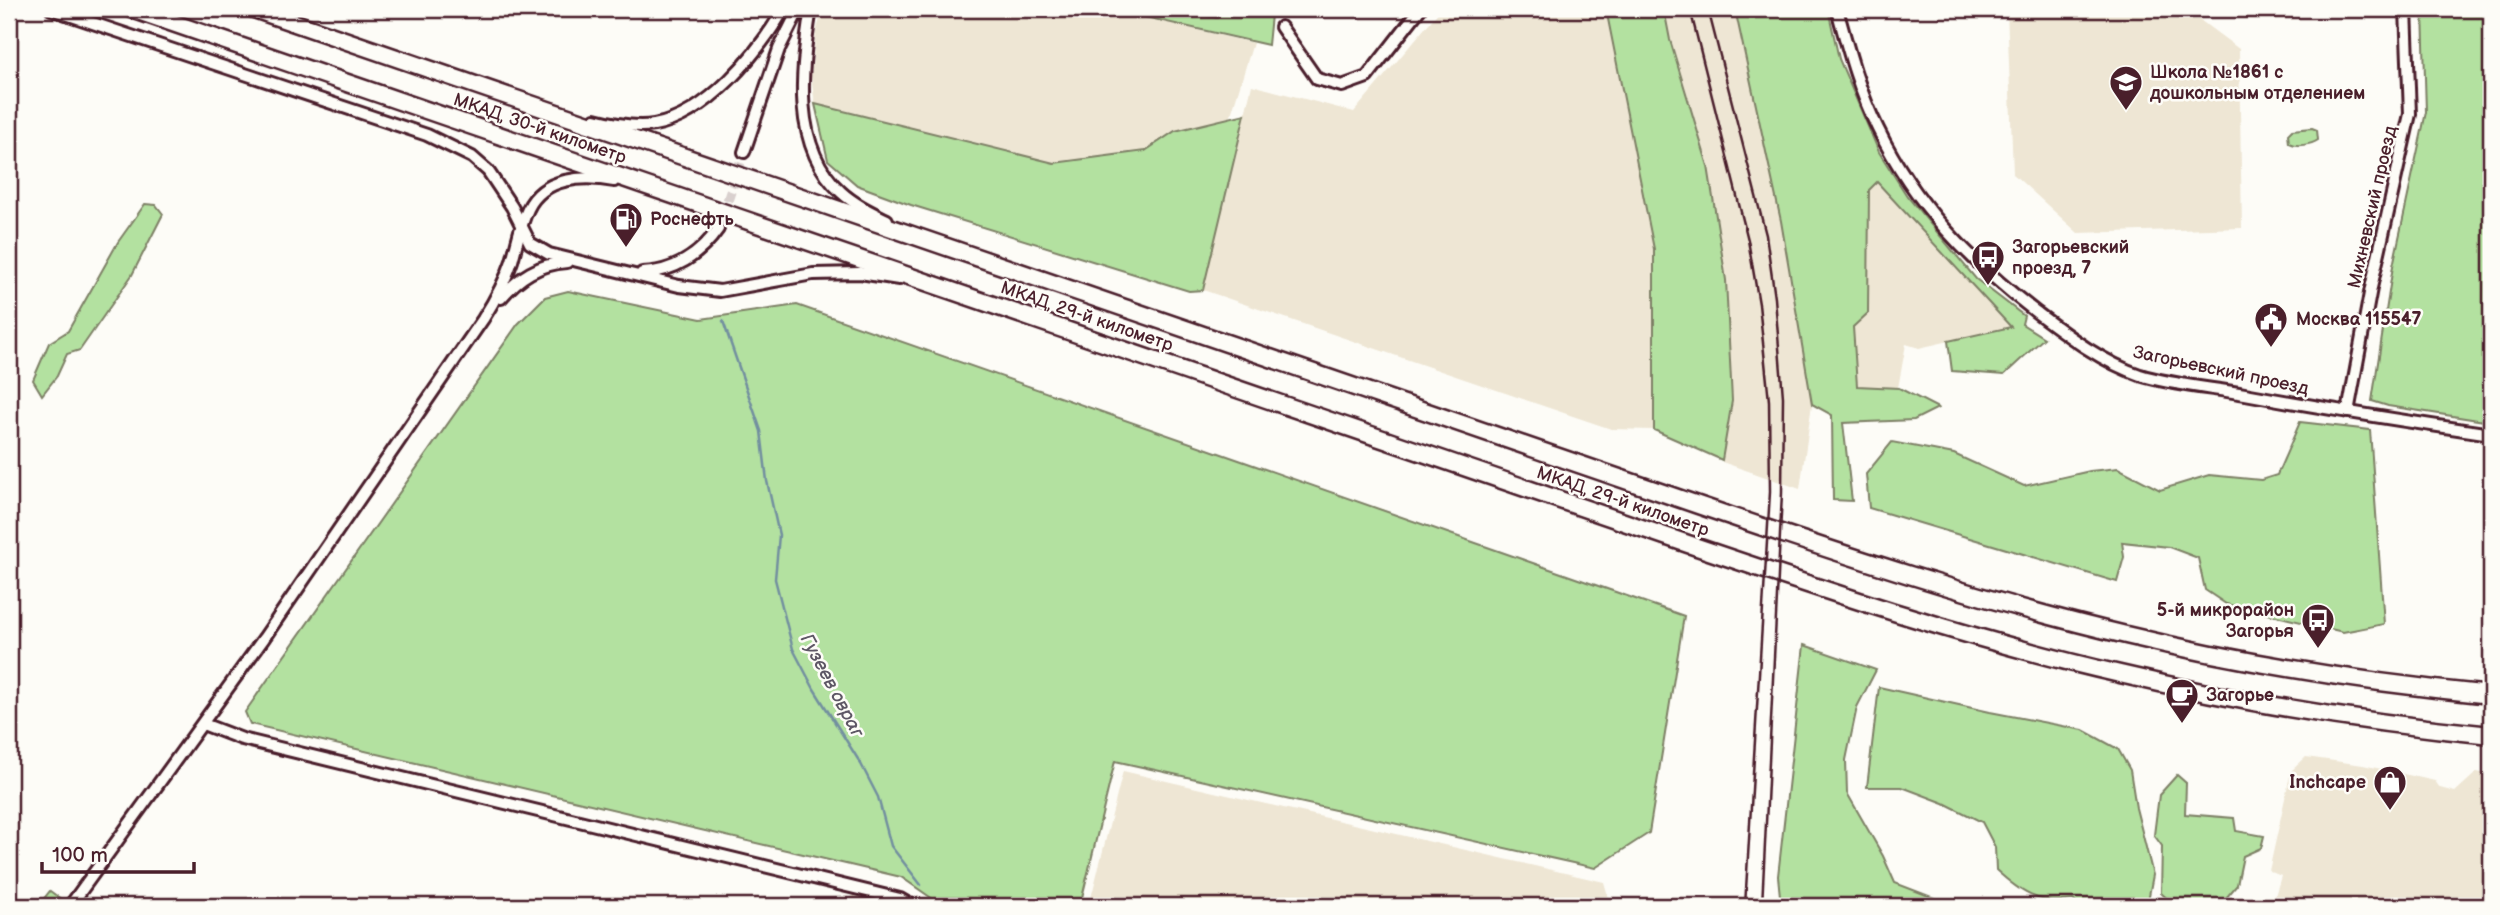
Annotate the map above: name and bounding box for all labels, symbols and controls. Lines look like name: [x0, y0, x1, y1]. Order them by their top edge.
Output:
place label: Школа №1861 с дошкольным отделением: [2149, 62, 2365, 104]
school or university icon: Школа №1861 с дошкольным отделением: [2107, 63, 2145, 112]
street label: МКАД, 30-й километр: [451, 89, 629, 168]
street label: Михневский проезд: [2344, 124, 2401, 290]
fuel station icon: Роснефть: [607, 200, 645, 249]
place label: Роснефть: [650, 209, 734, 230]
place label: Загорьевский проезд, 7: [2012, 237, 2129, 279]
bus stop icon: Загорьевский проезд, 7: [1969, 238, 2007, 287]
street label: МКАД, 29-й километр: [998, 277, 1176, 356]
public building icon: Москва 115547: [2252, 300, 2290, 349]
place label: Москва 115547: [2296, 309, 2422, 330]
street label: Загорьевский проезд: [2131, 342, 2311, 399]
street label: МКАД, 29-й километр: [1534, 462, 1712, 541]
place label: 5-й микрорайон Загорья: [2157, 600, 2294, 642]
bus stop icon: 5-й микрорайон Загорья: [2299, 601, 2337, 650]
water label: Гузеев овраг: [795, 630, 869, 743]
cafe icon: Загорье: [2163, 676, 2201, 725]
place label: Загорье: [2206, 685, 2274, 706]
shop icon: Inchcape: [2371, 763, 2409, 812]
place label: Inchcape: [2289, 772, 2366, 793]
scale bar: [42, 831, 194, 875]
text: 100 m: [52, 843, 108, 868]

